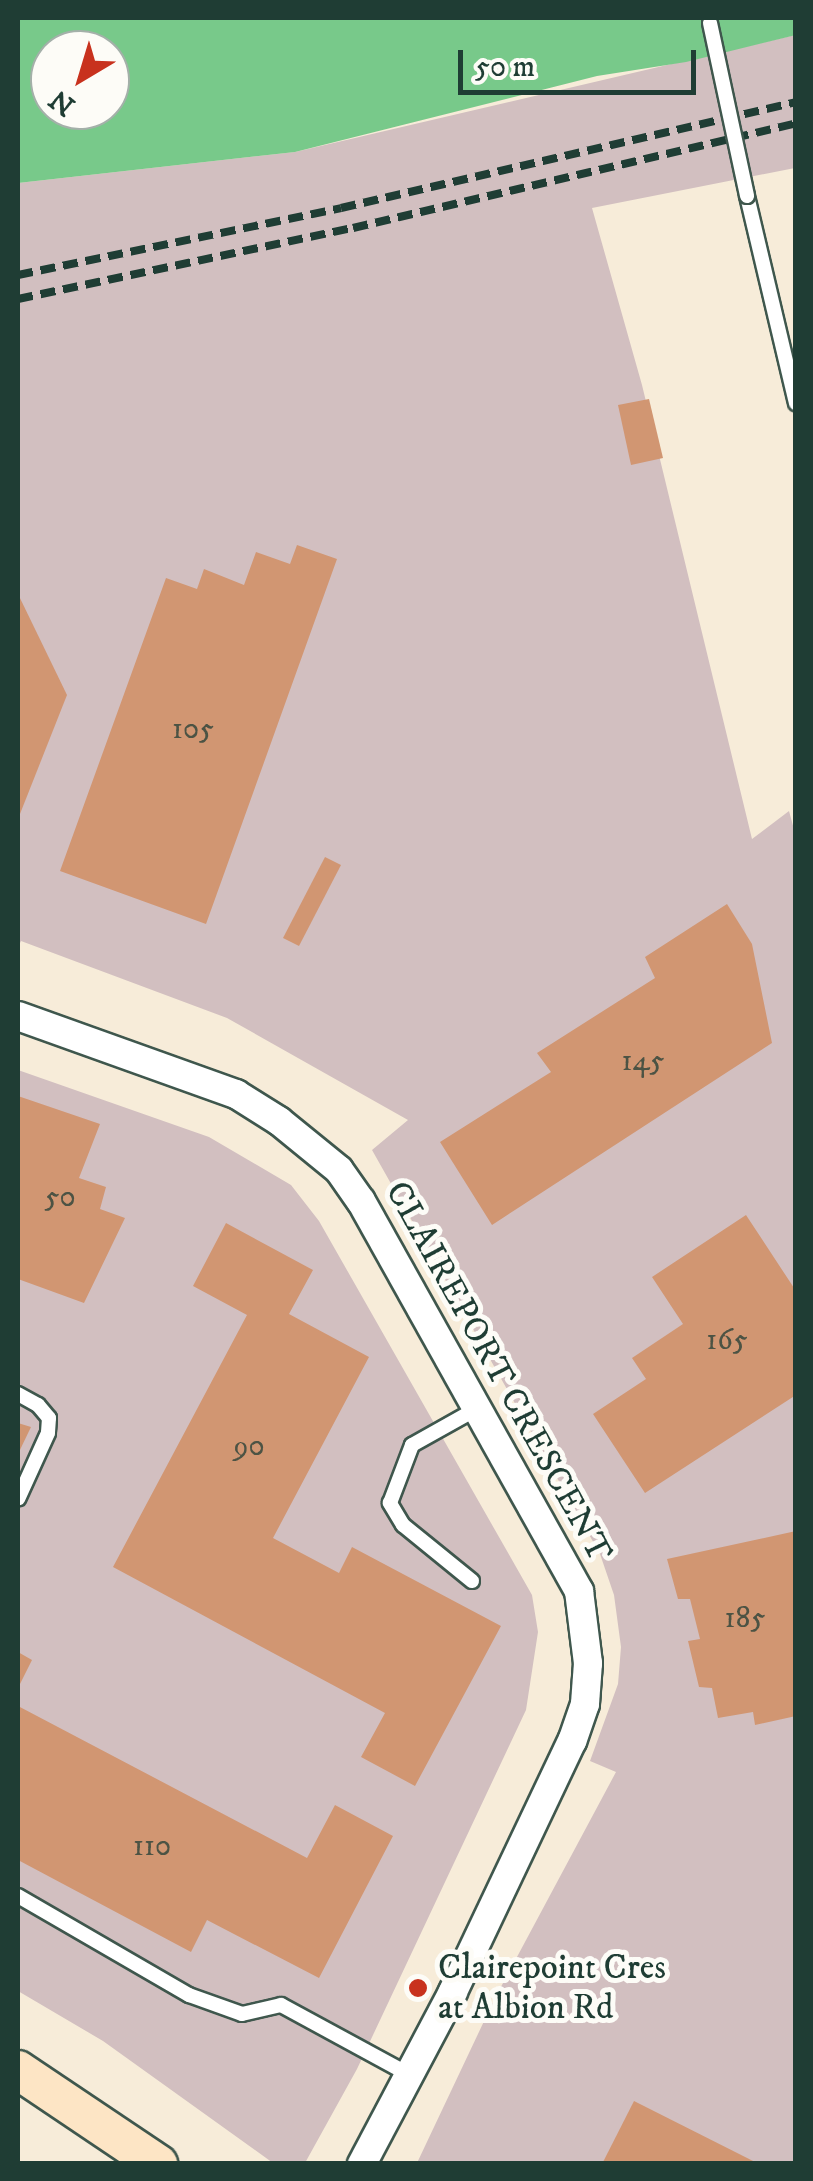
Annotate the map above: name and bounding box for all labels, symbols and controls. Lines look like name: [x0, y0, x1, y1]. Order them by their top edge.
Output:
north arrow: [30, 30, 130, 130]
scale bar: [463, 30, 700, 92]
text: 50 m: [475, 49, 535, 86]
text: N: [43, 82, 82, 123]
house number: 105: [172, 712, 214, 748]
house number: 145: [621, 1044, 665, 1080]
street label: CLAIREPORT CRESCENT: [376, 1174, 620, 1570]
house number: 50: [44, 1180, 76, 1216]
house number: 165: [706, 1323, 748, 1359]
house number: 90: [233, 1429, 265, 1465]
house number: 185: [725, 1601, 765, 1637]
house number: 110: [133, 1829, 171, 1865]
place label: Clairepoint Cres at Albion Rd: [438, 1947, 666, 2029]
marker: Clairepoint Cres at Albion Rd: [407, 1977, 429, 1999]

